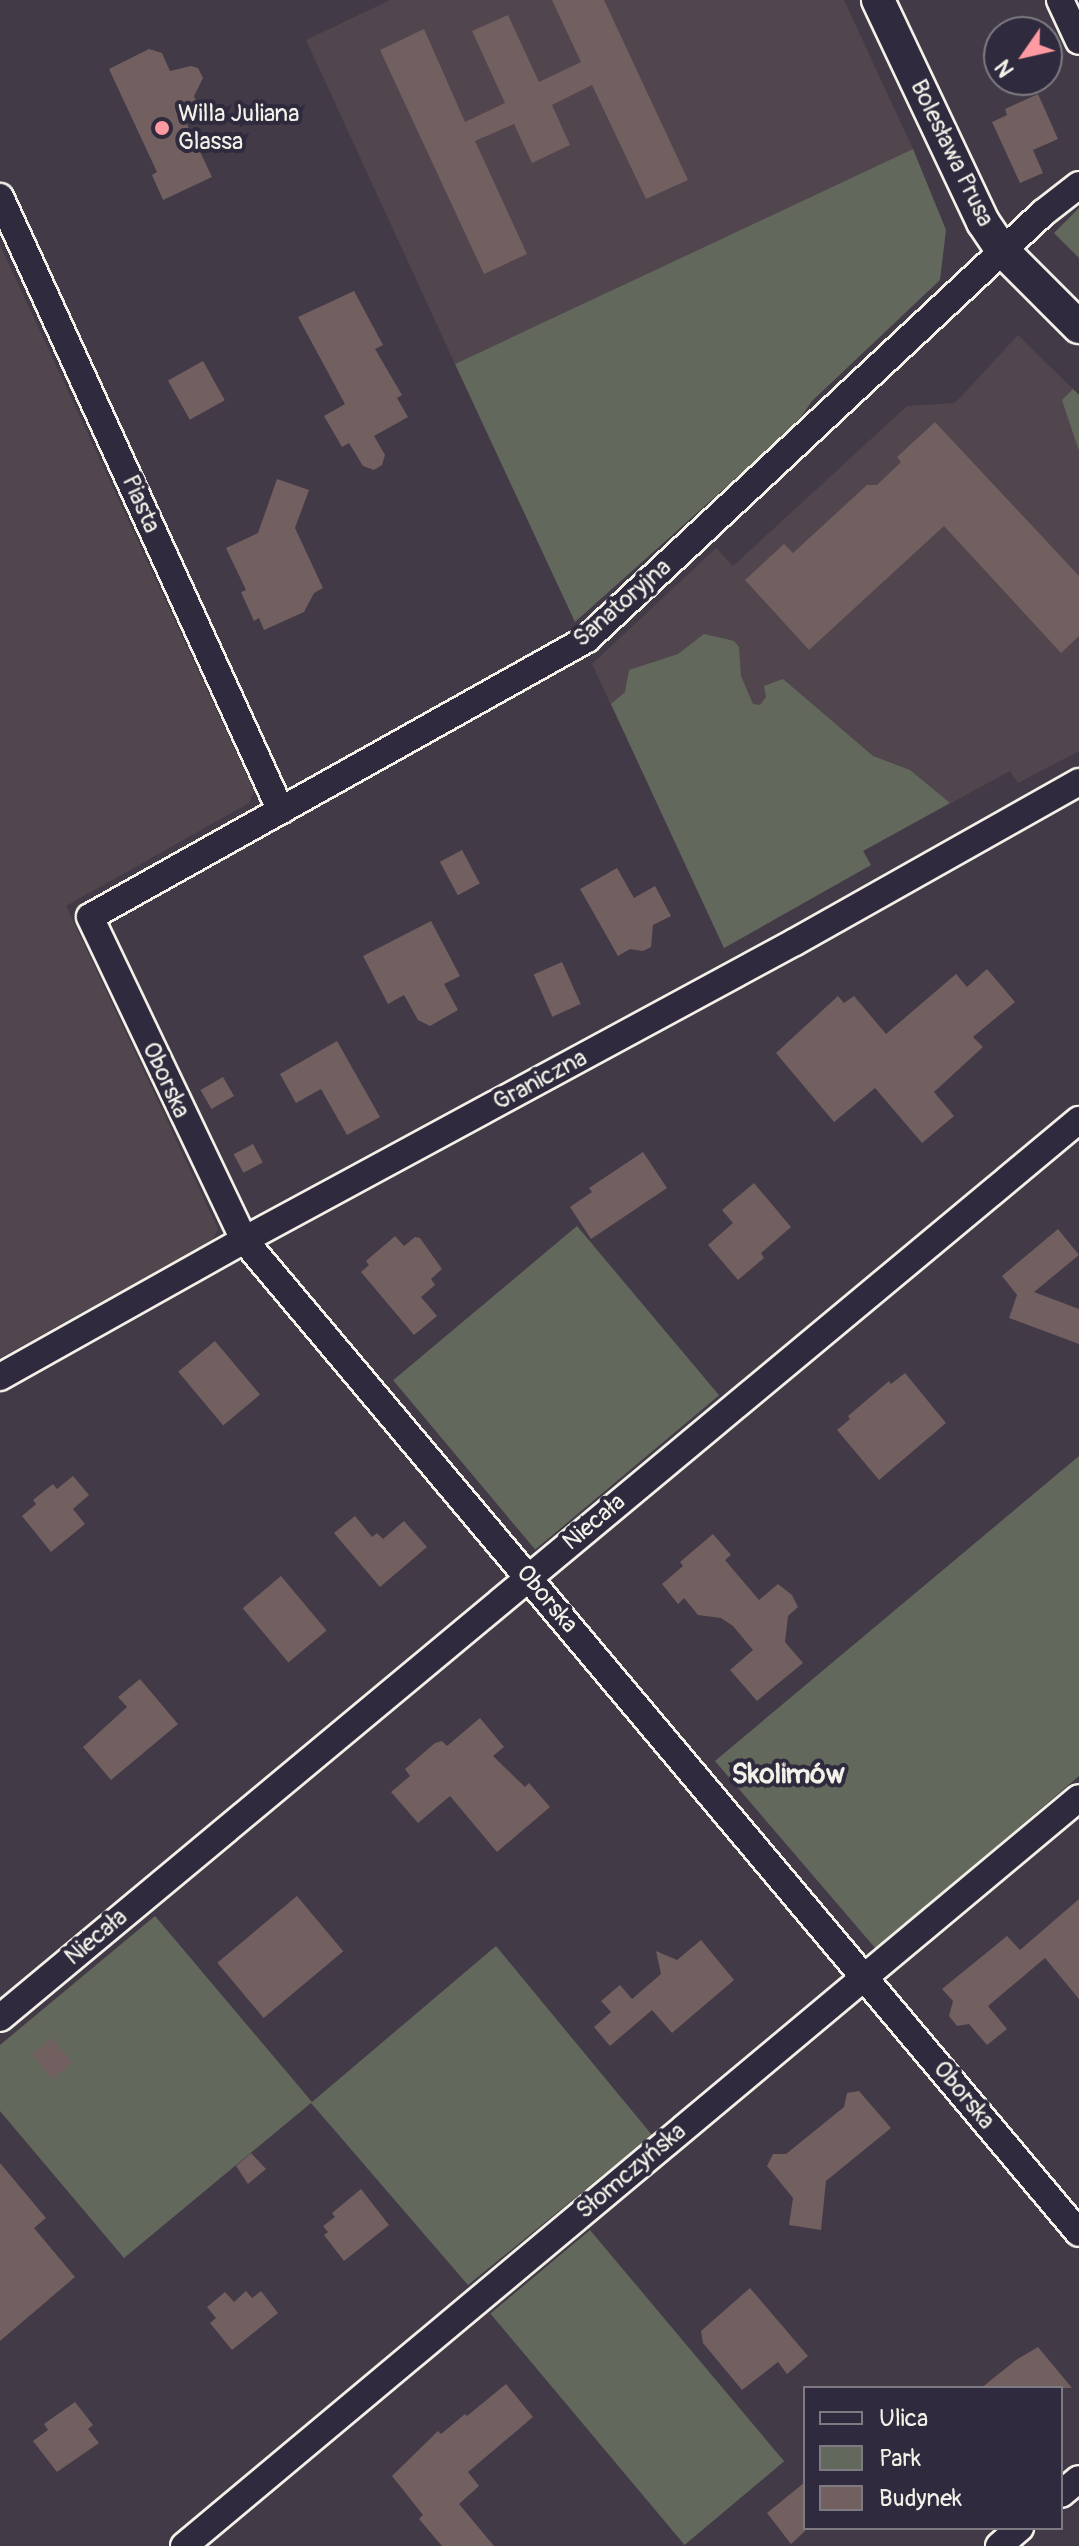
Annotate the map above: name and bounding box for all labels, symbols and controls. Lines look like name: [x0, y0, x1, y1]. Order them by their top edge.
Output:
north arrow: [983, 16, 1063, 96]
text: N: [989, 54, 1021, 82]
street label: Bolesława Prusa: [904, 75, 1000, 231]
place label: Willa Juliana Glassa: [178, 100, 299, 156]
marker: Willa Juliana Glassa: [153, 119, 171, 137]
street label: Piasta: [116, 471, 166, 537]
street label: Sanatoryjna: [567, 553, 677, 653]
street label: Oborska: [136, 1037, 196, 1123]
street label: Graniczna: [488, 1043, 592, 1117]
street label: Niecała: [557, 1488, 631, 1556]
street label: Oborska: [510, 1559, 584, 1639]
district label: Skolimów: [731, 1758, 845, 1792]
street label: Niecała: [59, 1903, 133, 1971]
street label: Oborska: [927, 2055, 1001, 2135]
street label: Słomczyńska: [570, 2117, 692, 2225]
legend: [803, 2386, 1063, 2530]
text: Ulica: [879, 2404, 928, 2433]
text: Park: [879, 2444, 921, 2473]
text: Budynek: [879, 2484, 962, 2513]

